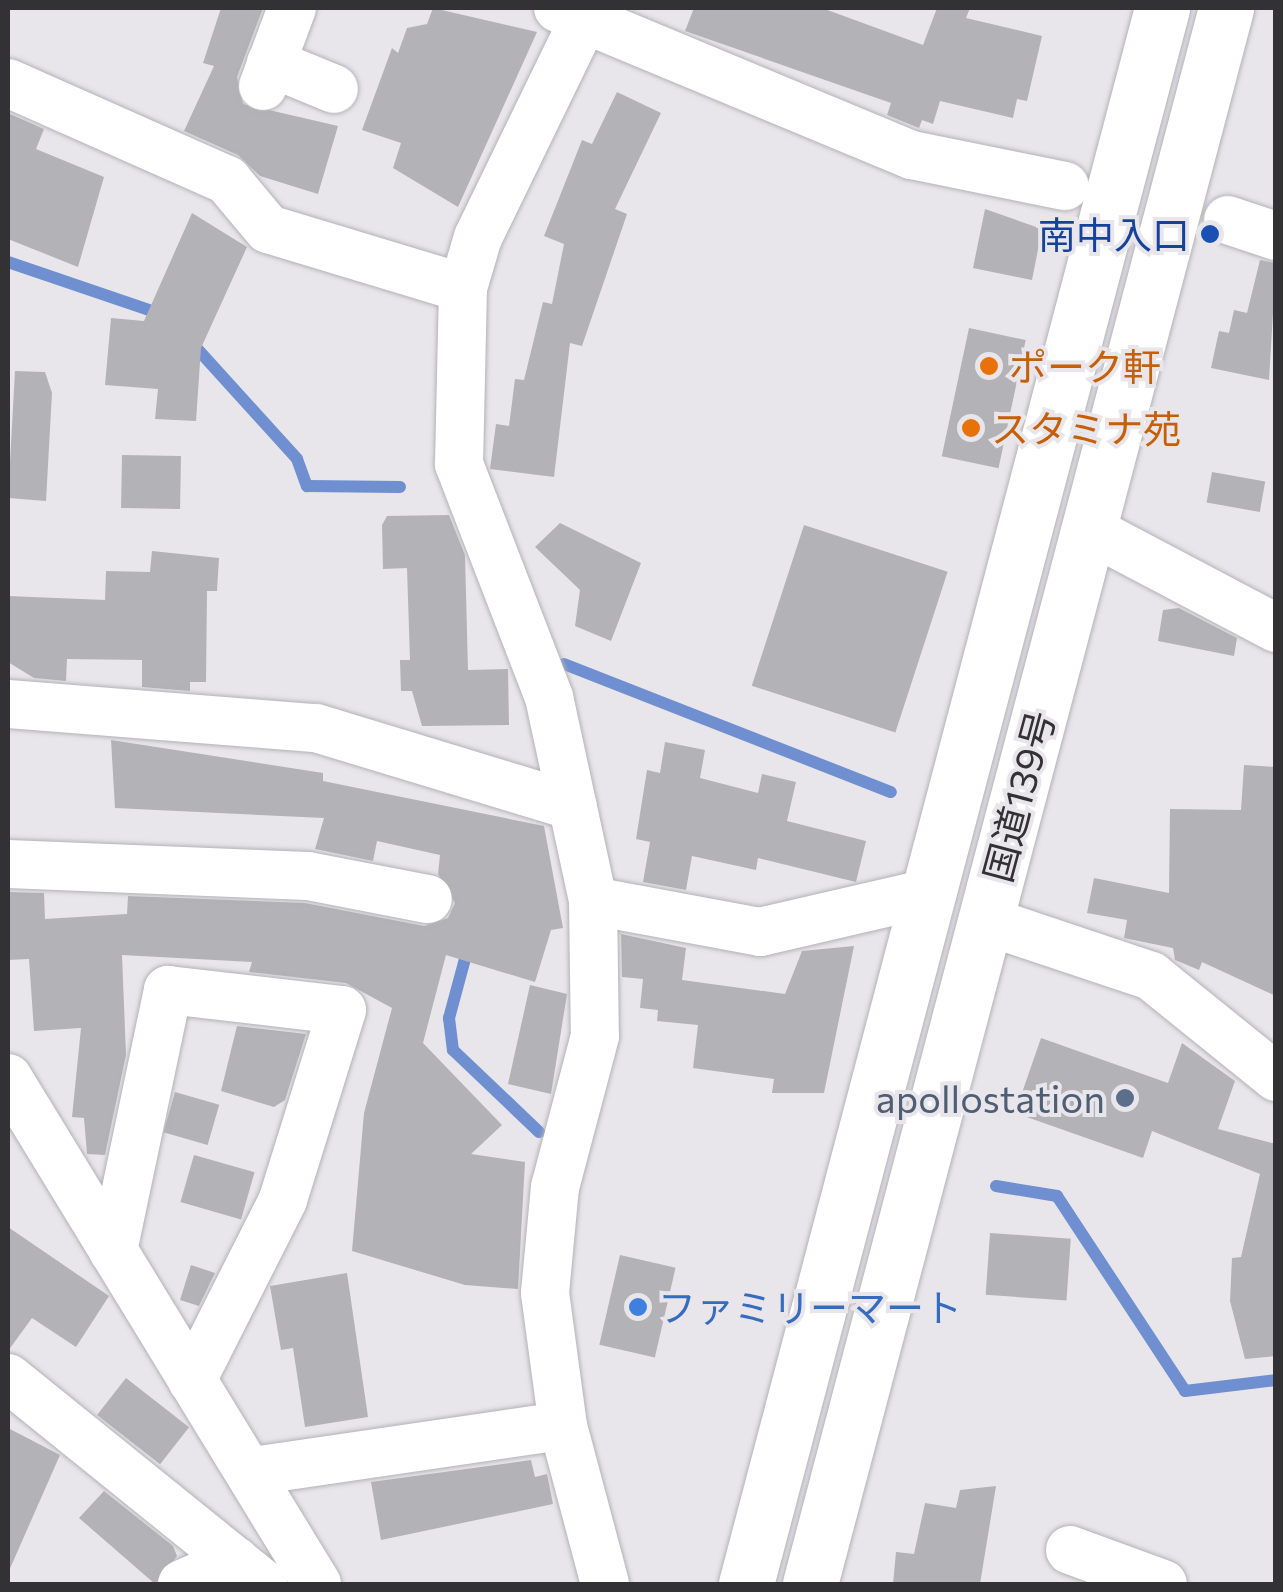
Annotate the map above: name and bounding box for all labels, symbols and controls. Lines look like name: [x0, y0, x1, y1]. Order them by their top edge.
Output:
place label: 南中入口: [1038, 211, 1190, 257]
marker: 南中入口: [1199, 223, 1221, 245]
place label: ポーク軒: [1009, 343, 1161, 389]
marker: ポーク軒: [978, 355, 1000, 377]
place label: スタミナ苑: [991, 405, 1181, 451]
marker: スタミナ苑: [960, 417, 982, 439]
street label: 国道139号: [973, 706, 1063, 886]
place label: apollostation: [876, 1075, 1105, 1121]
marker: apollostation: [1114, 1087, 1136, 1109]
place label: ファミリーマート: [658, 1284, 962, 1330]
marker: ファミリーマート: [627, 1296, 649, 1318]

